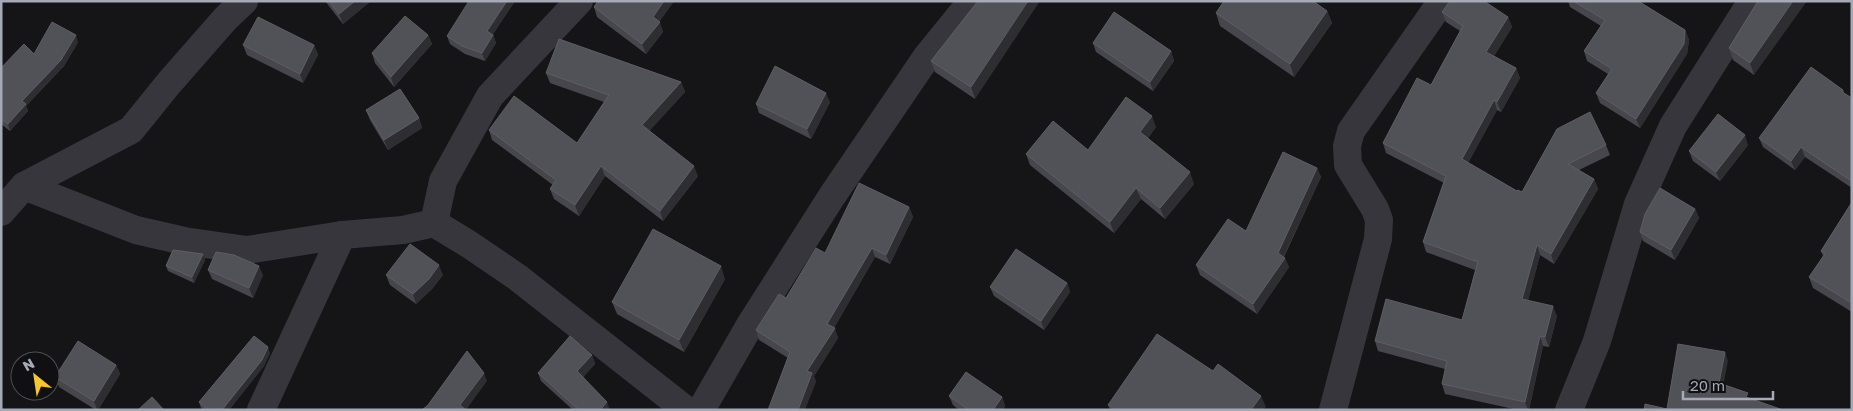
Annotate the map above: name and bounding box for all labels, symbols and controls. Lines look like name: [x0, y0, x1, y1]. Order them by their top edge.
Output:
north arrow: [10, 351, 60, 401]
text: N: [19, 354, 37, 374]
scale bar: [1683, 368, 1773, 400]
text: 20 m: [1690, 376, 1725, 394]

